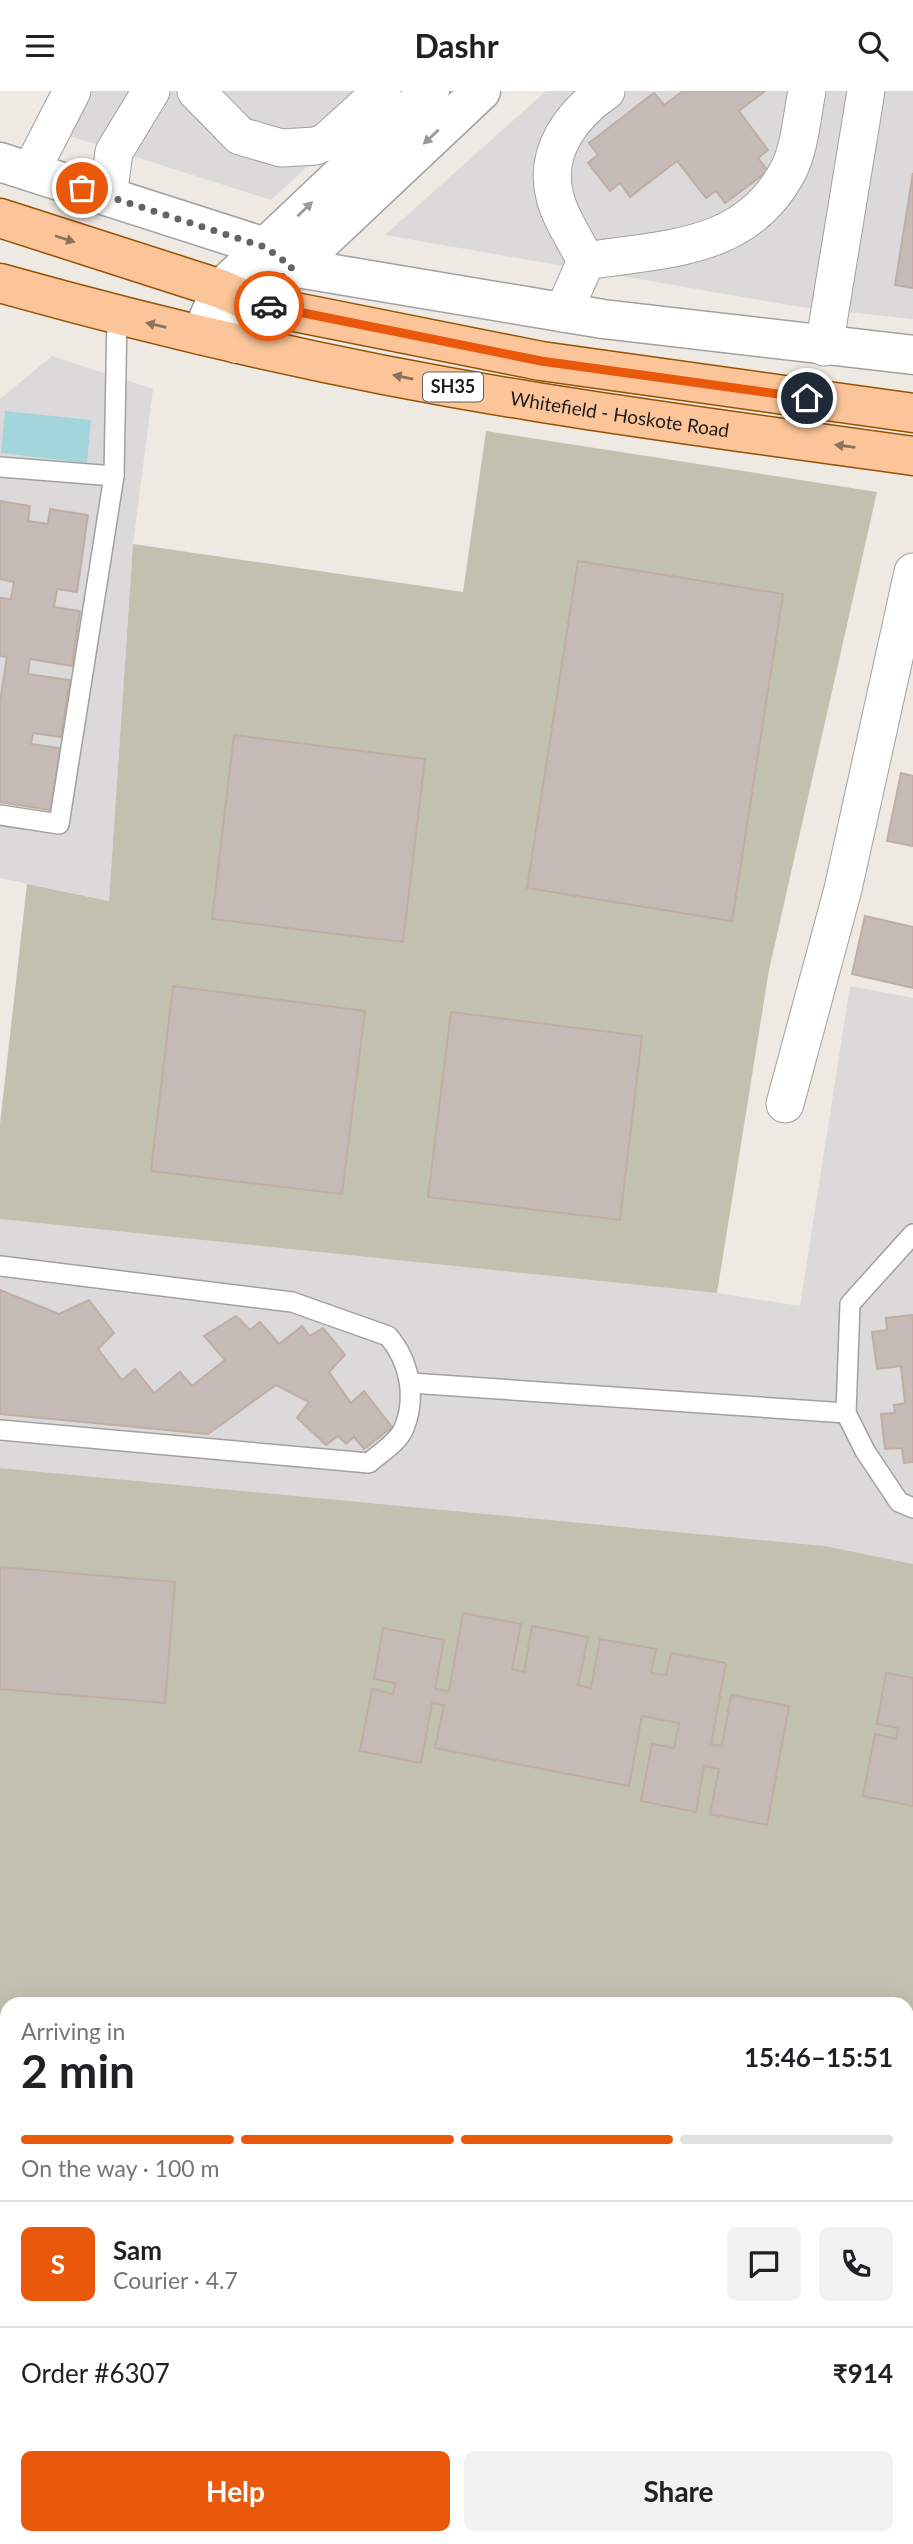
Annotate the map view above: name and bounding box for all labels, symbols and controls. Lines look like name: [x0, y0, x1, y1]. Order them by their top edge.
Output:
text: Dashr: [414, 26, 499, 65]
icon: menu: [21, 27, 59, 65]
icon: search: [854, 27, 892, 65]
one-way arrow: [423, 129, 440, 145]
pin: [52, 158, 112, 218]
icon: bag: [63, 169, 101, 207]
one-way arrow: [297, 200, 314, 217]
one-way arrow: [54, 234, 75, 245]
courier: [234, 271, 304, 341]
icon: car: [250, 287, 288, 325]
one-way arrow: [145, 319, 167, 330]
pin: [777, 368, 837, 428]
one-way arrow: [392, 372, 414, 383]
road number: SH35: [423, 373, 483, 401]
icon: home: [788, 379, 826, 417]
street label: Whitefield - Hoskote Road: [509, 386, 731, 442]
one-way arrow: [834, 440, 856, 451]
text: Arriving in: [21, 2017, 125, 2045]
text: 15:46–15:51: [744, 2041, 893, 2073]
text: 2 min: [21, 2043, 135, 2098]
text: On the way · 100 m: [21, 2154, 220, 2182]
button: chat: [727, 2227, 801, 2301]
button: phone: [819, 2227, 893, 2301]
text: Sam: [113, 2234, 162, 2266]
text: S: [51, 2248, 65, 2280]
text: Courier · 4.7: [113, 2266, 238, 2294]
text: Order #6307: [21, 2357, 170, 2389]
text: ₹914: [833, 2357, 893, 2389]
button: Help: [21, 2451, 450, 2531]
button: Share: [464, 2451, 893, 2531]

